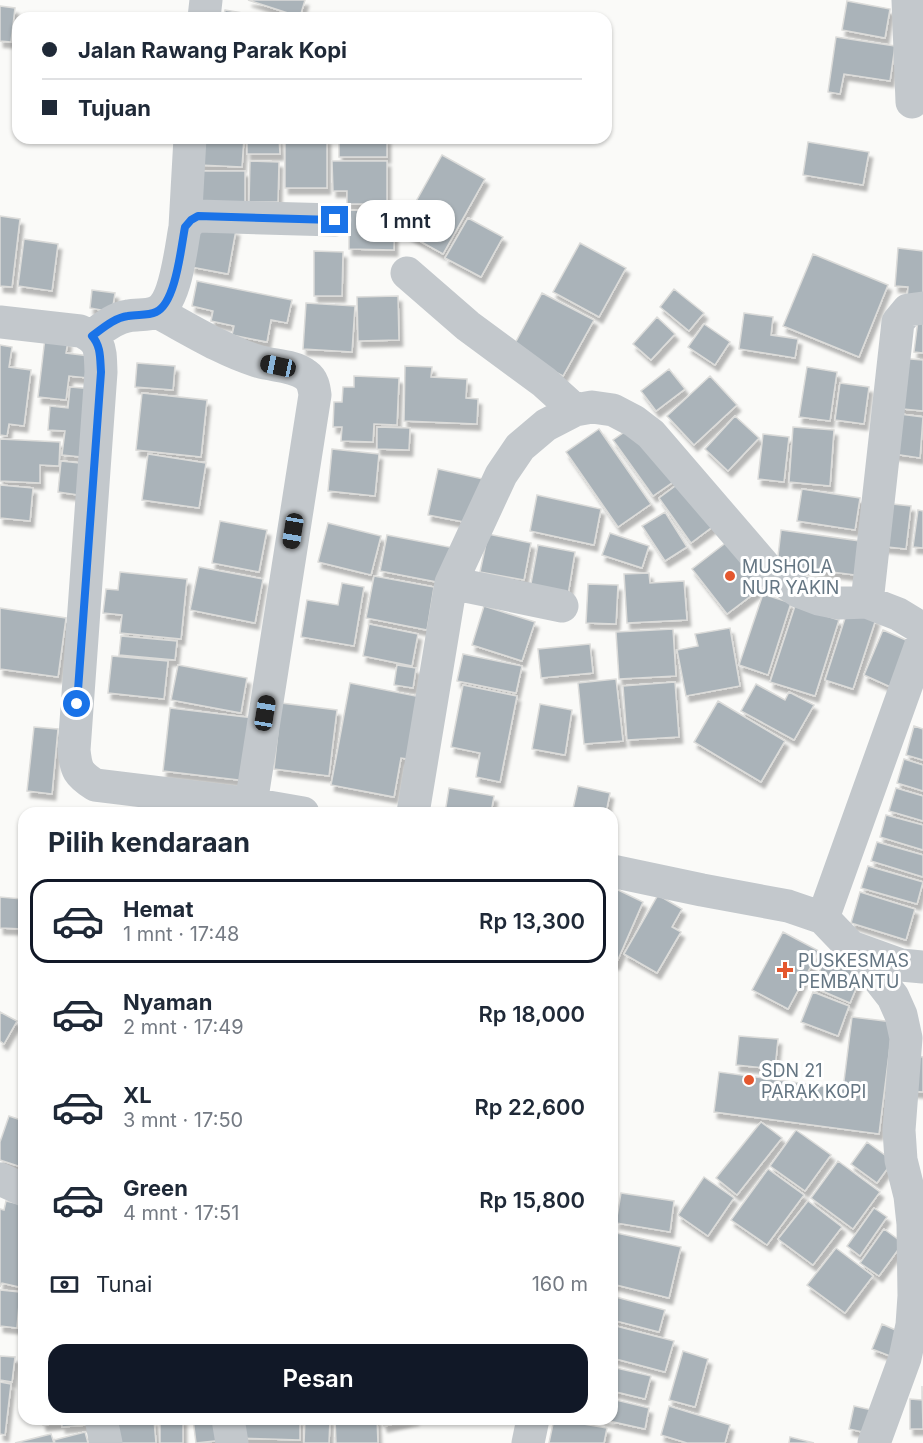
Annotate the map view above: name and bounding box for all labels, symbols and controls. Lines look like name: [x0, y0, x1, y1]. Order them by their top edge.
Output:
text: Jalan Rawang Parak Kopi: [78, 37, 347, 63]
text: Tujuan: [78, 95, 151, 121]
callout: 1 mnt: [356, 199, 455, 241]
route end: [321, 206, 348, 233]
text: 1 mnt: [380, 209, 431, 233]
car: [259, 353, 297, 379]
car: [281, 512, 305, 550]
place label: MUSHOLA NUR YAKIN: [742, 556, 839, 598]
marker: MUSHOLA NUR YAKIN: [723, 569, 737, 583]
route start: [63, 690, 90, 717]
car: [253, 694, 277, 732]
text: Pilih kendaraan: [48, 826, 250, 859]
icon: car: [51, 894, 105, 948]
text: Hemat: [123, 896, 193, 922]
text: Rp 13,300: [479, 908, 585, 934]
text: 1 mnt · 17:48: [123, 922, 239, 946]
place label: PUSKESMAS PEMBANTU: [798, 950, 909, 992]
marker: PUSKESMAS PEMBANTU: [776, 961, 794, 979]
icon: car: [51, 987, 105, 1041]
text: Nyaman: [123, 989, 212, 1015]
text: Rp 18,000: [479, 1001, 585, 1027]
text: 2 mnt · 17:49: [123, 1015, 244, 1039]
place label: SDN 21 PARAK KOPI: [761, 1060, 866, 1102]
marker: SDN 21 PARAK KOPI: [742, 1073, 756, 1087]
icon: car: [51, 1080, 105, 1134]
text: XL: [123, 1082, 152, 1108]
text: Rp 22,600: [474, 1094, 585, 1120]
text: 3 mnt · 17:50: [123, 1108, 243, 1132]
icon: car: [51, 1173, 105, 1227]
text: Green: [123, 1175, 188, 1201]
text: Rp 15,800: [479, 1187, 585, 1213]
text: 4 mnt · 17:51: [123, 1201, 239, 1225]
icon: cash: [48, 1268, 81, 1301]
text: Tunai: [96, 1271, 152, 1297]
text: 160 m: [532, 1272, 588, 1296]
button: Pesan: [48, 1344, 588, 1413]

